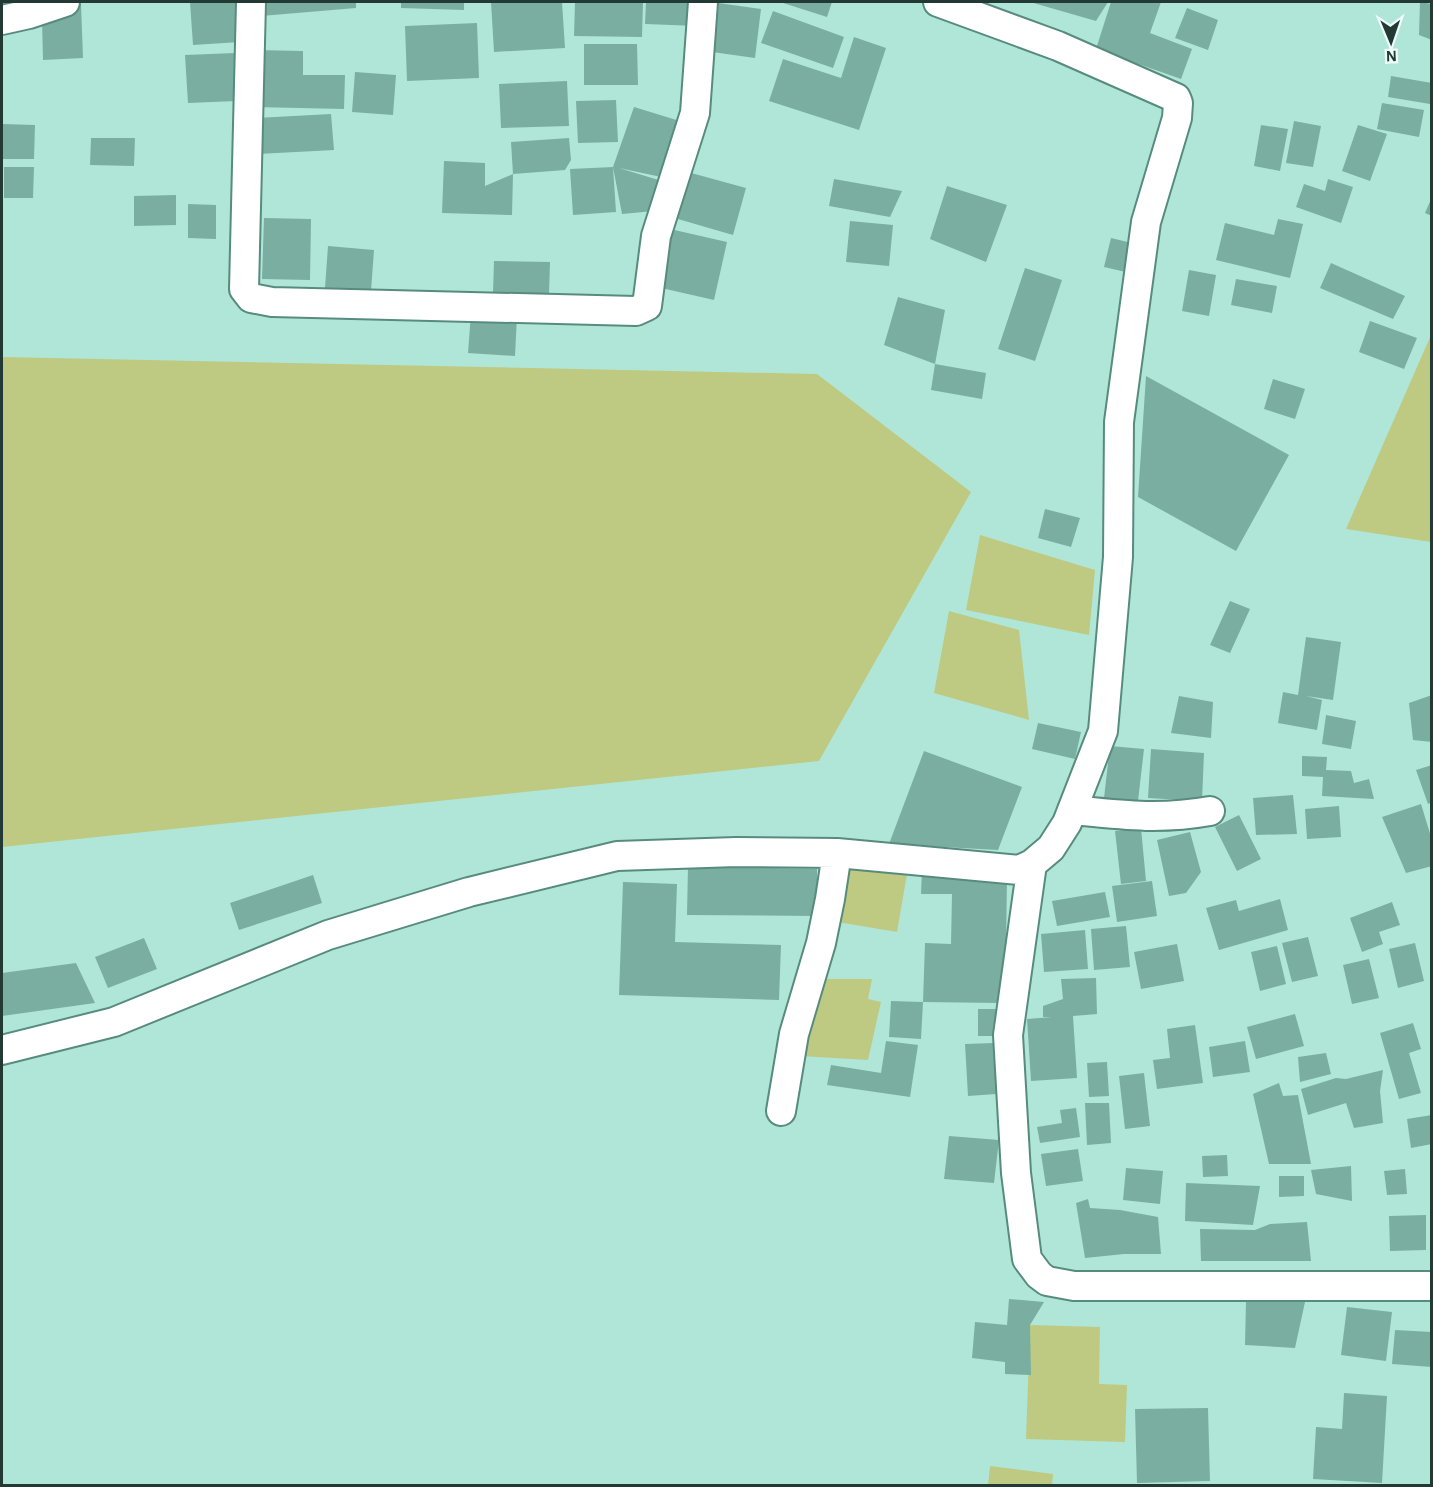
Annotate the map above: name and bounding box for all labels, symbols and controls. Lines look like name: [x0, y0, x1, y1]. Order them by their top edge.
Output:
north arrow: [1361, 12, 1421, 72]
text: N: [1386, 48, 1397, 64]

